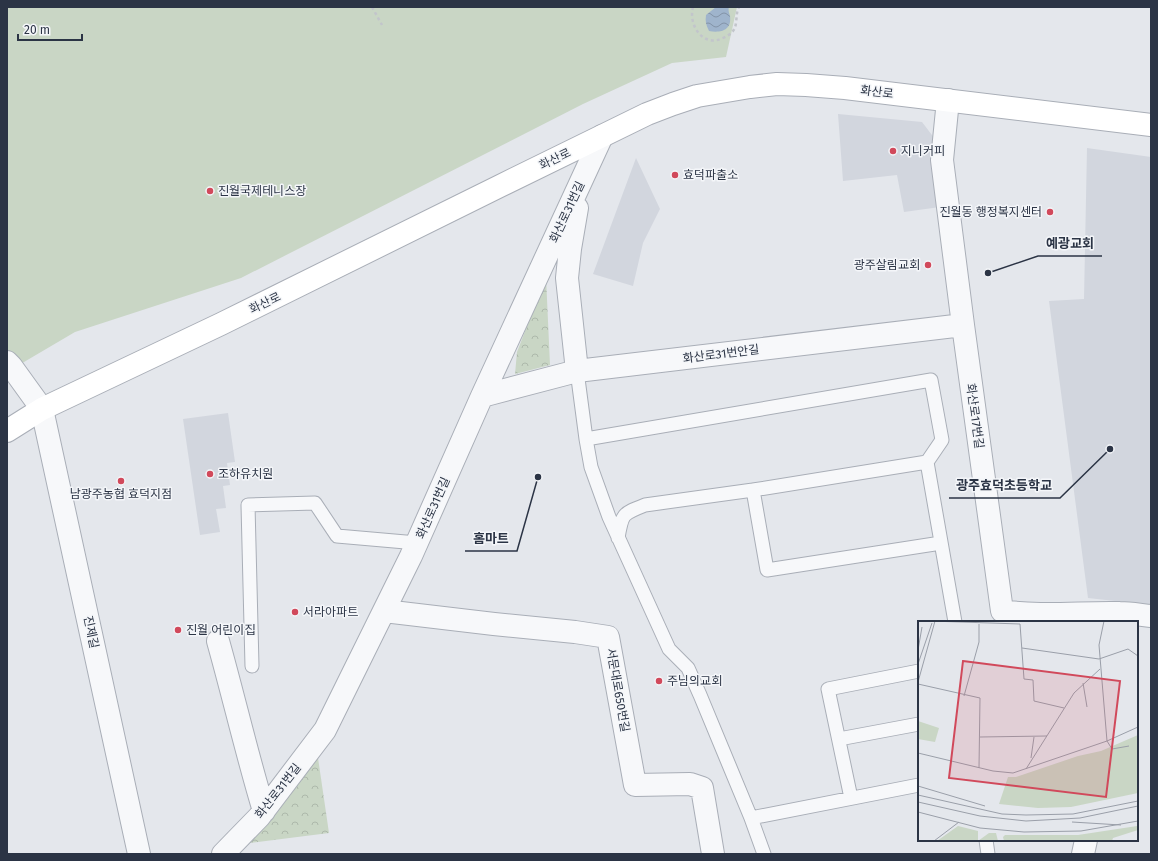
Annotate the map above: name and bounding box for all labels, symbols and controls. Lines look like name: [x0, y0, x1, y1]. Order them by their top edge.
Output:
scale bar: [18, 16, 82, 42]
text: 20 m: [24, 23, 50, 37]
street label: 화산로: [860, 83, 894, 101]
place label: 지니커피: [901, 144, 945, 158]
street label: 화산로: [537, 145, 573, 173]
marker: 지니커피: [888, 146, 898, 156]
place label: 효덕파출소: [683, 168, 738, 182]
marker: 효덕파출소: [670, 170, 680, 180]
street label: 화산로31번길: [547, 179, 587, 245]
place label: 진월국제테니스장: [218, 184, 306, 198]
marker: 진월국제테니스장: [205, 186, 215, 196]
place label: 진월동 행정복지센터: [939, 205, 1042, 219]
marker: 진월동 행정복지센터: [1045, 207, 1055, 217]
callout: 예광교회: [1038, 231, 1102, 256]
text: 예광교회: [1046, 236, 1094, 251]
place label: 광주살림교회: [854, 258, 920, 272]
marker: 광주살림교회: [923, 260, 933, 270]
street label: 화산로: [247, 289, 283, 317]
street label: 화산로31번안길: [682, 342, 760, 366]
street label: 화산로17번길: [963, 382, 987, 450]
place label: 조하유치원: [218, 467, 273, 481]
marker: 조하유치원: [205, 469, 215, 479]
callout: 광주효덕초등학교: [949, 473, 1060, 498]
street label: 화산로31번길: [413, 475, 453, 541]
marker: 남광주농협 효덕지점: [116, 476, 126, 486]
text: 광주효덕초등학교: [956, 478, 1052, 493]
place label: 남광주농협 효덕지점: [70, 487, 172, 501]
callout: 홈마트: [465, 526, 517, 551]
text: 홈마트: [473, 531, 509, 546]
place label: 서라아파트: [303, 605, 358, 619]
marker: 서라아파트: [290, 607, 300, 617]
street label: 진제길: [81, 614, 101, 650]
inset map: [918, 621, 1138, 841]
place label: 진월 어린이집: [186, 623, 255, 637]
marker: 진월 어린이집: [173, 625, 183, 635]
street label: 서문대로650번길: [604, 647, 632, 733]
place label: 주님의교회: [667, 674, 722, 688]
marker: 주님의교회: [654, 676, 664, 686]
street label: 화산로31번길: [252, 761, 304, 821]

